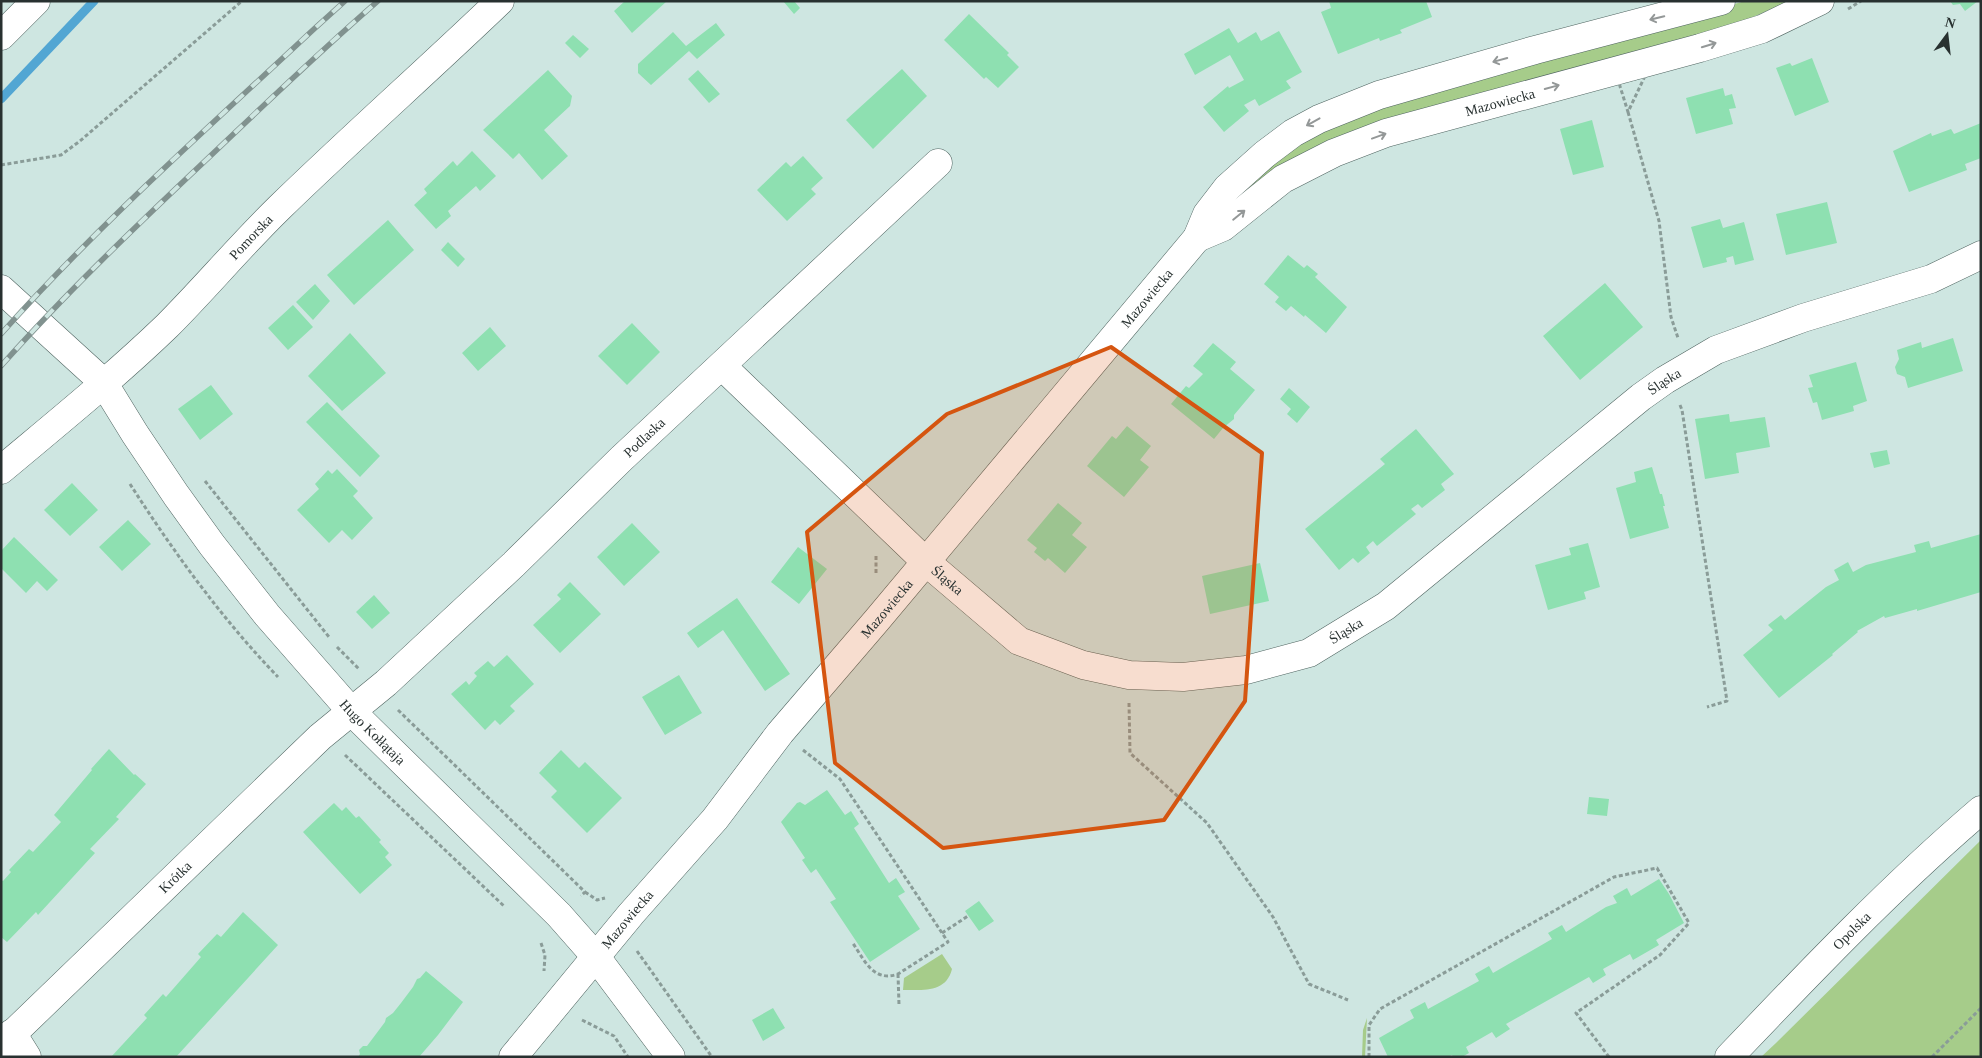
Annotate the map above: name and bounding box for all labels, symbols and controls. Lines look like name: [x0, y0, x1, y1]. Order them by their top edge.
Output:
north arrow: [1922, 10, 1972, 60]
one-way arrow: [1649, 14, 1665, 24]
text: N: [1943, 14, 1957, 31]
one-way arrow: [1701, 40, 1717, 50]
one-way arrow: [1492, 56, 1508, 65]
one-way arrow: [1544, 82, 1560, 92]
street label: Mazowiecka: [1464, 86, 1537, 119]
one-way arrow: [1306, 118, 1320, 128]
one-way arrow: [1371, 131, 1386, 140]
one-way arrow: [1232, 209, 1245, 220]
street label: Pomorska: [226, 211, 276, 263]
street label: Mazowiecka: [1118, 265, 1176, 331]
street label: Śląska: [1644, 365, 1684, 398]
street label: Podlaska: [621, 415, 669, 461]
street label: Śląska: [928, 562, 967, 599]
street label: Mazowiecka: [858, 576, 916, 641]
street label: Śląska: [1326, 615, 1366, 647]
street label: Hugo Kołłątaja: [337, 697, 409, 769]
street label: Krótka: [156, 858, 195, 896]
street label: Mazowiecka: [599, 887, 657, 952]
street label: Opolska: [1830, 909, 1874, 953]

